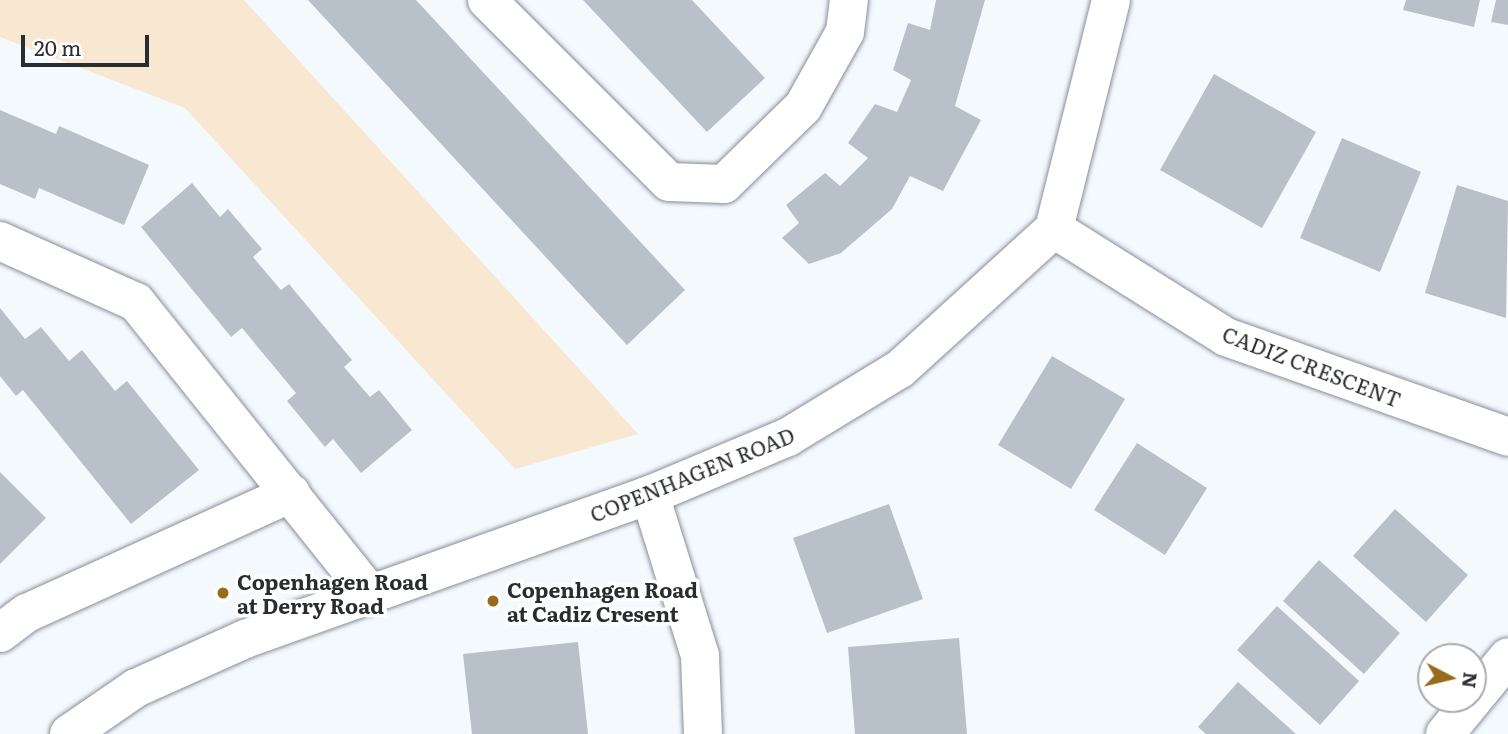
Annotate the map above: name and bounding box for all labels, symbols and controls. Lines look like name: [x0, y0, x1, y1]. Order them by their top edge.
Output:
scale bar: [24, 21, 152, 65]
text: 20 m: [34, 31, 81, 62]
street label: CADIZ CRESCENT: [1219, 320, 1405, 412]
street label: COPENHAGEN ROAD: [586, 421, 798, 527]
place label: Copenhagen Road at Derry Road: [237, 568, 428, 618]
place label: Copenhagen Road at Cadiz Cresent: [507, 576, 698, 626]
marker: Copenhagen Road at Derry Road: [215, 585, 231, 601]
marker: Copenhagen Road at Cadiz Cresent: [485, 593, 501, 609]
north arrow: [1417, 643, 1487, 713]
text: N: [1456, 671, 1486, 690]

